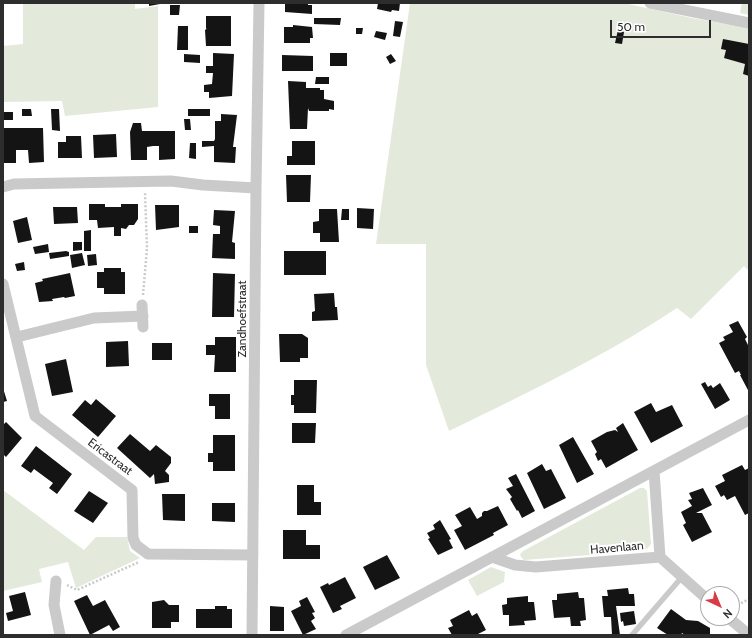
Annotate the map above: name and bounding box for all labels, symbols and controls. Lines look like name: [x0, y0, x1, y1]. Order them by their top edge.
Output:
scale bar: [612, 12, 713, 38]
text: 50 m: [617, 19, 645, 34]
street label: Zandhoefstraat: [235, 281, 249, 357]
street label: Ericastraat: [85, 436, 135, 478]
street label: Havenlaan: [590, 538, 644, 558]
north arrow: [700, 586, 740, 626]
text: N: [720, 606, 735, 622]

